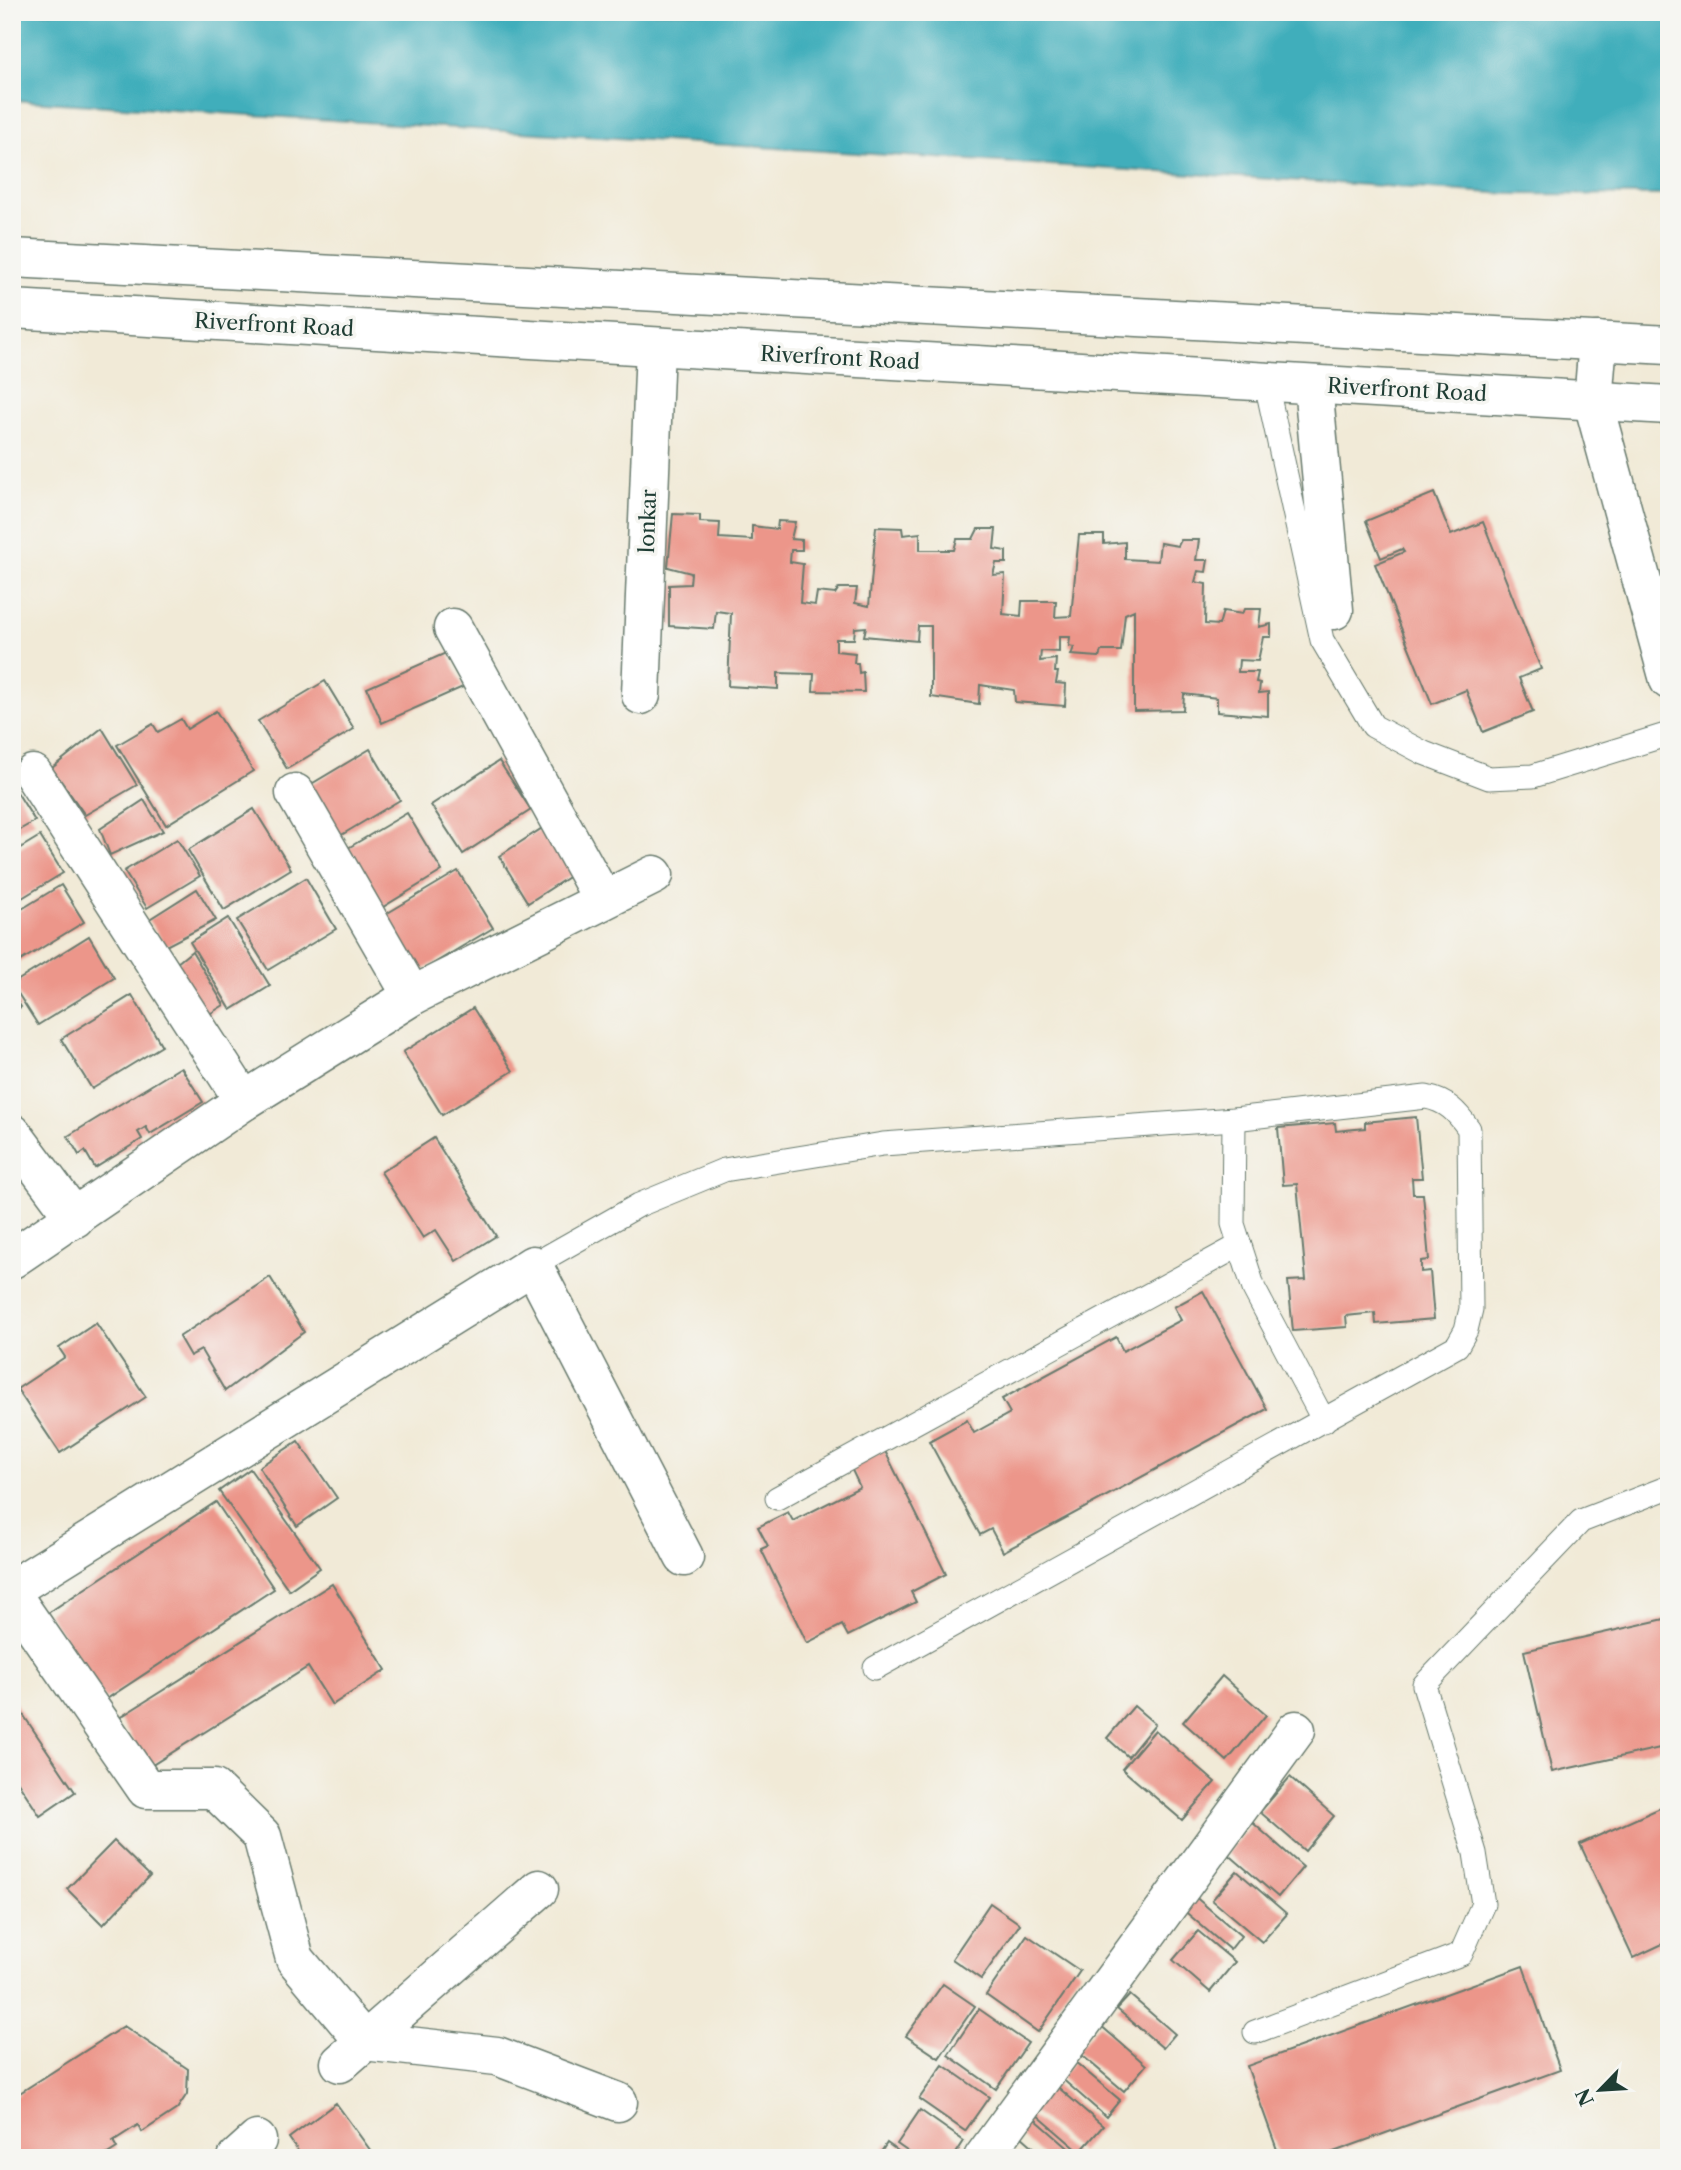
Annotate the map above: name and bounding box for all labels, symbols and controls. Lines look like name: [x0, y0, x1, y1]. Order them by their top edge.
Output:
street label: Riverfront Road: [194, 308, 355, 341]
street label: Riverfront Road: [760, 341, 921, 374]
street label: Riverfront Road: [1327, 373, 1488, 406]
street label: lonkar: [634, 488, 661, 553]
north arrow: [1566, 2054, 1636, 2124]
text: N: [1571, 2085, 1599, 2109]

